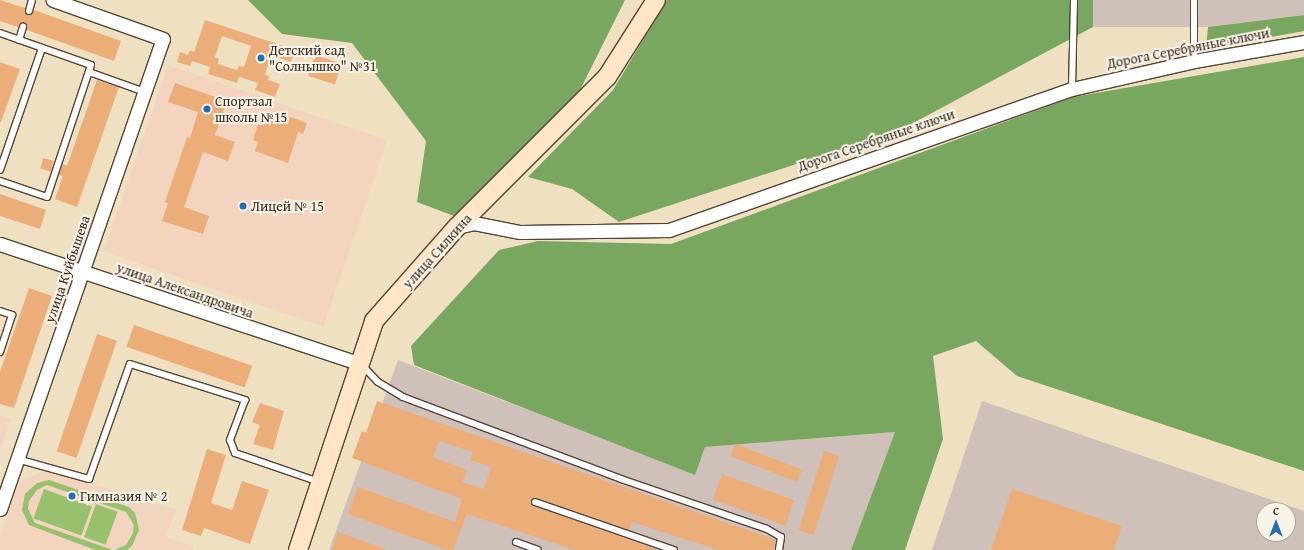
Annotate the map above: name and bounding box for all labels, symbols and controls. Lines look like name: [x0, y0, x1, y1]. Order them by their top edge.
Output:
street label: Дорога Серебряные ключи: [1105, 24, 1271, 72]
place label: Детский сад "Солнышко" №31: [269, 42, 377, 74]
marker: Детский сад "Солнышко" №31: [256, 53, 266, 63]
place label: Спортзал школы №15: [215, 93, 287, 126]
marker: Спортзал школы №15: [202, 104, 212, 114]
street label: Дорога Серебряные ключи: [795, 105, 957, 175]
place label: Лицей № 15: [251, 198, 324, 214]
marker: Лицей № 15: [238, 201, 248, 211]
street label: улица Силкина: [399, 210, 475, 292]
street label: улица Куйбышева: [41, 213, 93, 325]
street label: улица Александровича: [114, 259, 256, 321]
place label: Гимназия № 2: [80, 488, 168, 504]
marker: Гимназия № 2: [67, 491, 77, 501]
north arrow: [1256, 502, 1296, 542]
text: С: [1273, 503, 1279, 519]

